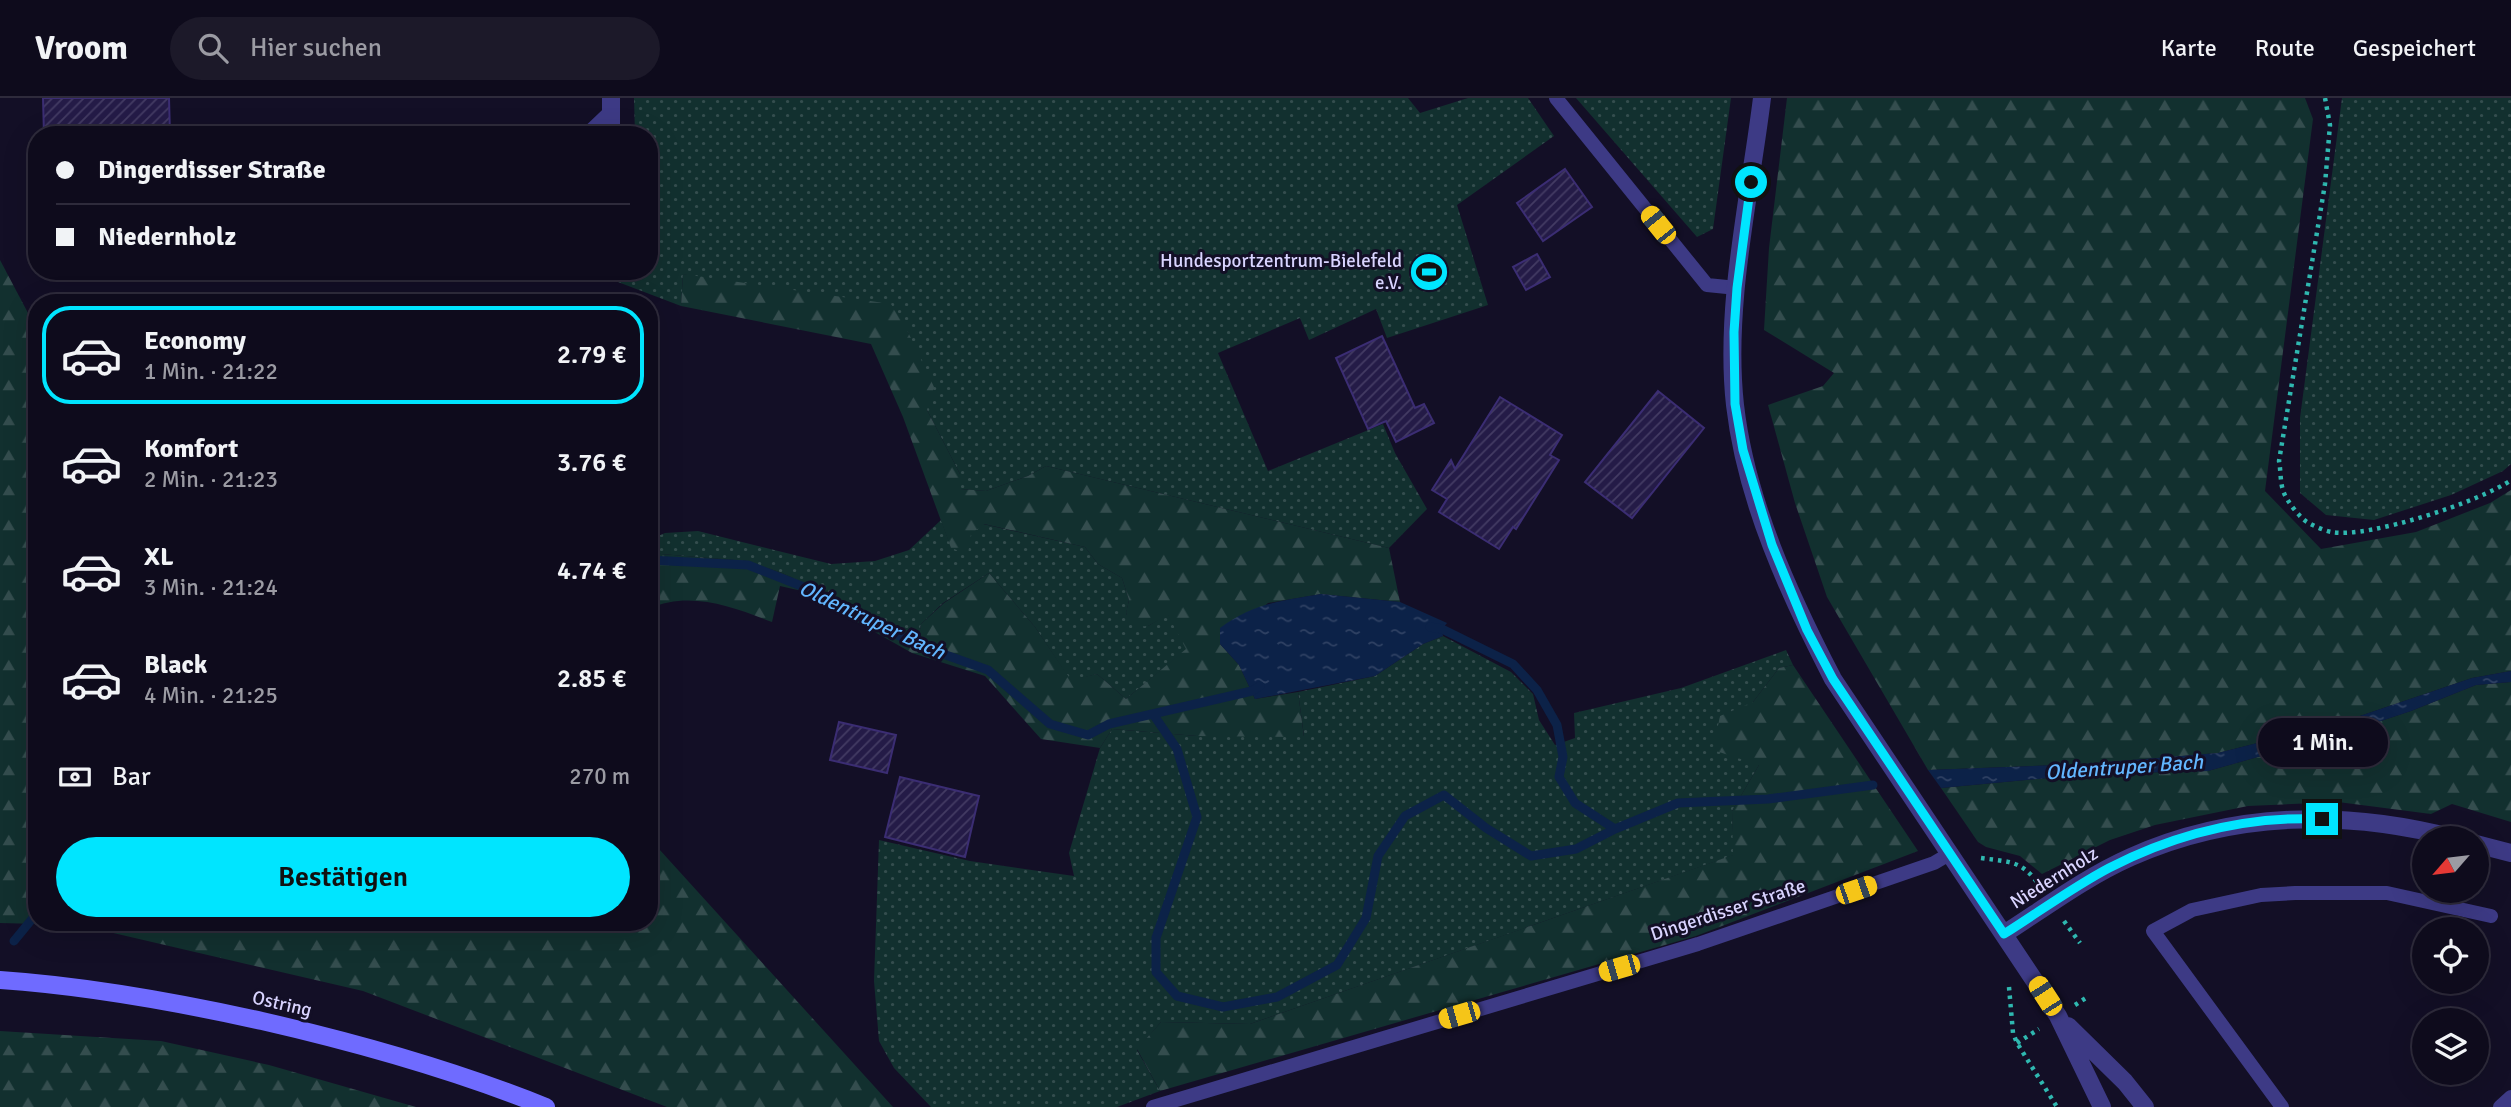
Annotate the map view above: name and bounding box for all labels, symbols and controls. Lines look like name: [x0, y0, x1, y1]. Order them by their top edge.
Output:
search box: [170, 17, 660, 80]
text: Vroom: [35, 28, 128, 69]
icon: search: [194, 29, 232, 67]
text: Hier suchen: [250, 32, 382, 64]
text: Karte: [2161, 33, 2217, 63]
text: Route: [2255, 33, 2315, 63]
text: Gespeichert: [2353, 33, 2476, 63]
text: Dingerdisser Straße: [98, 154, 326, 186]
route start: [1735, 166, 1767, 198]
car: [1637, 202, 1680, 248]
text: Niedernholz: [98, 221, 236, 253]
place label: Hundesportzentrum-Bielefeld e.V.: [1160, 249, 1402, 295]
sports icon: Hundesportzentrum-Bielefeld e.V.: [1408, 251, 1450, 293]
icon: car: [60, 324, 123, 387]
text: Economy: [144, 325, 246, 357]
text: 2.79 €: [557, 339, 626, 371]
text: 1 Min. · 21:22: [144, 357, 278, 386]
icon: car: [60, 432, 123, 495]
text: Komfort: [144, 433, 238, 465]
text: 3.76 €: [557, 447, 626, 479]
text: 2 Min. · 21:23: [144, 465, 278, 494]
icon: car: [60, 540, 123, 603]
text: XL: [144, 541, 174, 573]
text: 4.74 €: [557, 555, 626, 587]
text: 3 Min. · 21:24: [144, 573, 278, 602]
water label: Oldentruper Bach: [795, 575, 950, 665]
icon: car: [60, 648, 123, 711]
text: Black: [144, 649, 207, 681]
text: 2.85 €: [557, 663, 626, 695]
text: 4 Min. · 21:25: [144, 681, 278, 710]
callout: 1 Min.: [2257, 718, 2387, 766]
text: 1 Min.: [2292, 728, 2354, 757]
water label: Oldentruper Bach: [2044, 748, 2204, 785]
icon: cash: [56, 758, 94, 796]
text: Bar: [112, 761, 150, 793]
text: 270 m: [569, 762, 630, 791]
route end: [2306, 803, 2338, 835]
north arrow: [2412, 826, 2488, 903]
map controls: [2412, 826, 2489, 1085]
button: Bestätigen: [56, 837, 630, 917]
street label: Niedernholz: [2006, 842, 2102, 914]
car: [1833, 873, 1880, 907]
street label: Dingerdisser Straße: [1647, 874, 1809, 946]
button: locate: [2412, 917, 2489, 994]
car: [1596, 952, 1643, 984]
car: [2025, 973, 2066, 1019]
street label: Ostring: [250, 986, 314, 1022]
car: [1436, 999, 1483, 1031]
button: layers: [2412, 1008, 2489, 1085]

